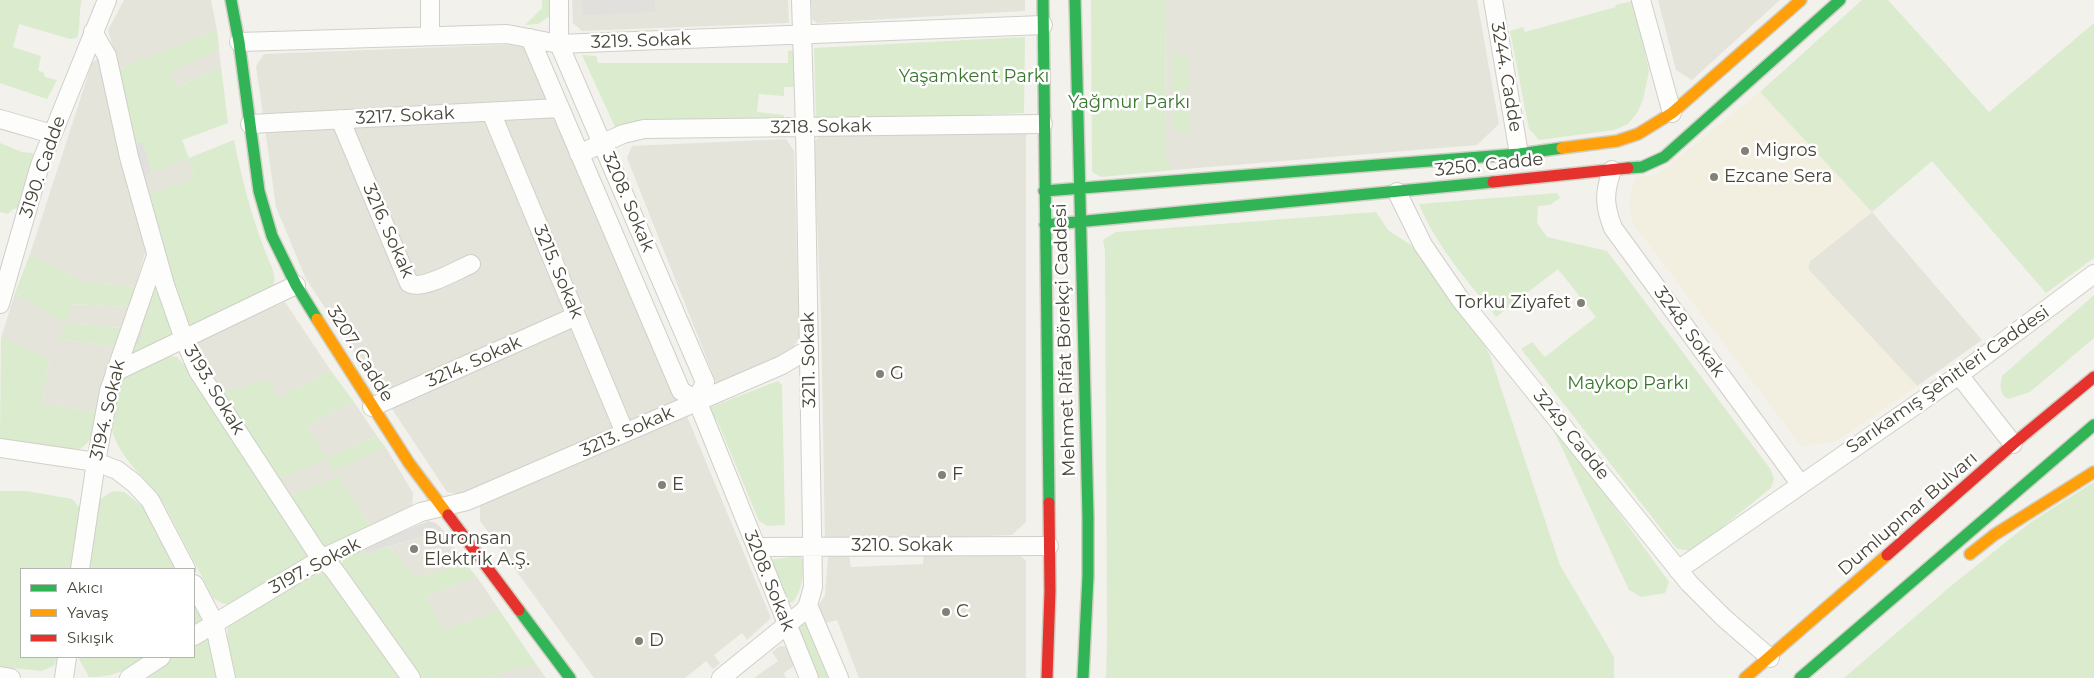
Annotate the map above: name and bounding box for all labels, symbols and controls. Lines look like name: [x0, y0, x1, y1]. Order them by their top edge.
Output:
street label: 3244. Cadde: [1486, 20, 1526, 134]
street label: 3219. Sokak: [590, 28, 692, 54]
park label: Yaşamkent Parkı: [899, 66, 1049, 88]
park label: Yağmur Parkı: [1068, 92, 1190, 114]
street label: 3217. Sokak: [355, 103, 455, 129]
street label: 3190. Cadde: [15, 113, 71, 221]
street label: 3218. Sokak: [770, 115, 872, 139]
place label: Migros: [1755, 140, 1816, 162]
marker: Migros: [1739, 145, 1751, 157]
street label: 3208. Sokak: [597, 149, 659, 255]
street label: 3250. Cadde: [1434, 149, 1544, 181]
place label: Ezcane Sera: [1724, 166, 1832, 188]
marker: Ezcane Sera: [1708, 171, 1720, 183]
street label: 3216. Sokak: [358, 181, 418, 281]
street label: Mehmet Rifat Börekçi Caddesi: [1049, 203, 1081, 477]
street label: 3215. Sokak: [529, 222, 587, 322]
street label: 3248. Sokak: [1649, 283, 1729, 381]
place label: Torku Ziyafet: [1455, 292, 1571, 314]
marker: Torku Ziyafet: [1575, 297, 1587, 309]
street label: 3207. Cadde: [322, 302, 398, 406]
street label: Sarıkamış Şehitleri Caddesi: [1842, 302, 2054, 458]
street label: 3211. Sokak: [797, 312, 821, 408]
street label: 3214. Sokak: [423, 331, 525, 393]
street label: 3193. Sokak: [179, 341, 249, 439]
street label: 3194. Sokak: [86, 358, 130, 462]
place label: G: [890, 363, 904, 385]
marker: G: [874, 368, 886, 380]
park label: Maykop Parkı: [1567, 373, 1689, 395]
street label: 3249. Cadde: [1528, 386, 1614, 484]
street label: 3213. Sokak: [577, 402, 677, 462]
street label: Dumlupınar Bulvarı: [1834, 448, 1982, 580]
place label: F: [952, 464, 963, 486]
marker: F: [936, 469, 948, 481]
place label: E: [672, 474, 684, 496]
marker: E: [656, 479, 668, 491]
street label: 3208. Sokak: [739, 527, 799, 635]
place label: Buronsan Elektrik A.Ş.: [424, 528, 530, 570]
street label: 3197. Sokak: [266, 533, 364, 599]
street label: 3210. Sokak: [851, 535, 953, 557]
marker: Buronsan Elektrik A.Ş.: [408, 543, 420, 555]
legend: [20, 568, 195, 658]
text: Akıcı: [67, 578, 103, 597]
place label: C: [956, 601, 969, 623]
text: Yavaş: [67, 603, 108, 622]
marker: C: [940, 606, 952, 618]
text: Sıkışık: [67, 628, 113, 647]
place label: D: [649, 630, 664, 652]
marker: D: [633, 635, 645, 647]

